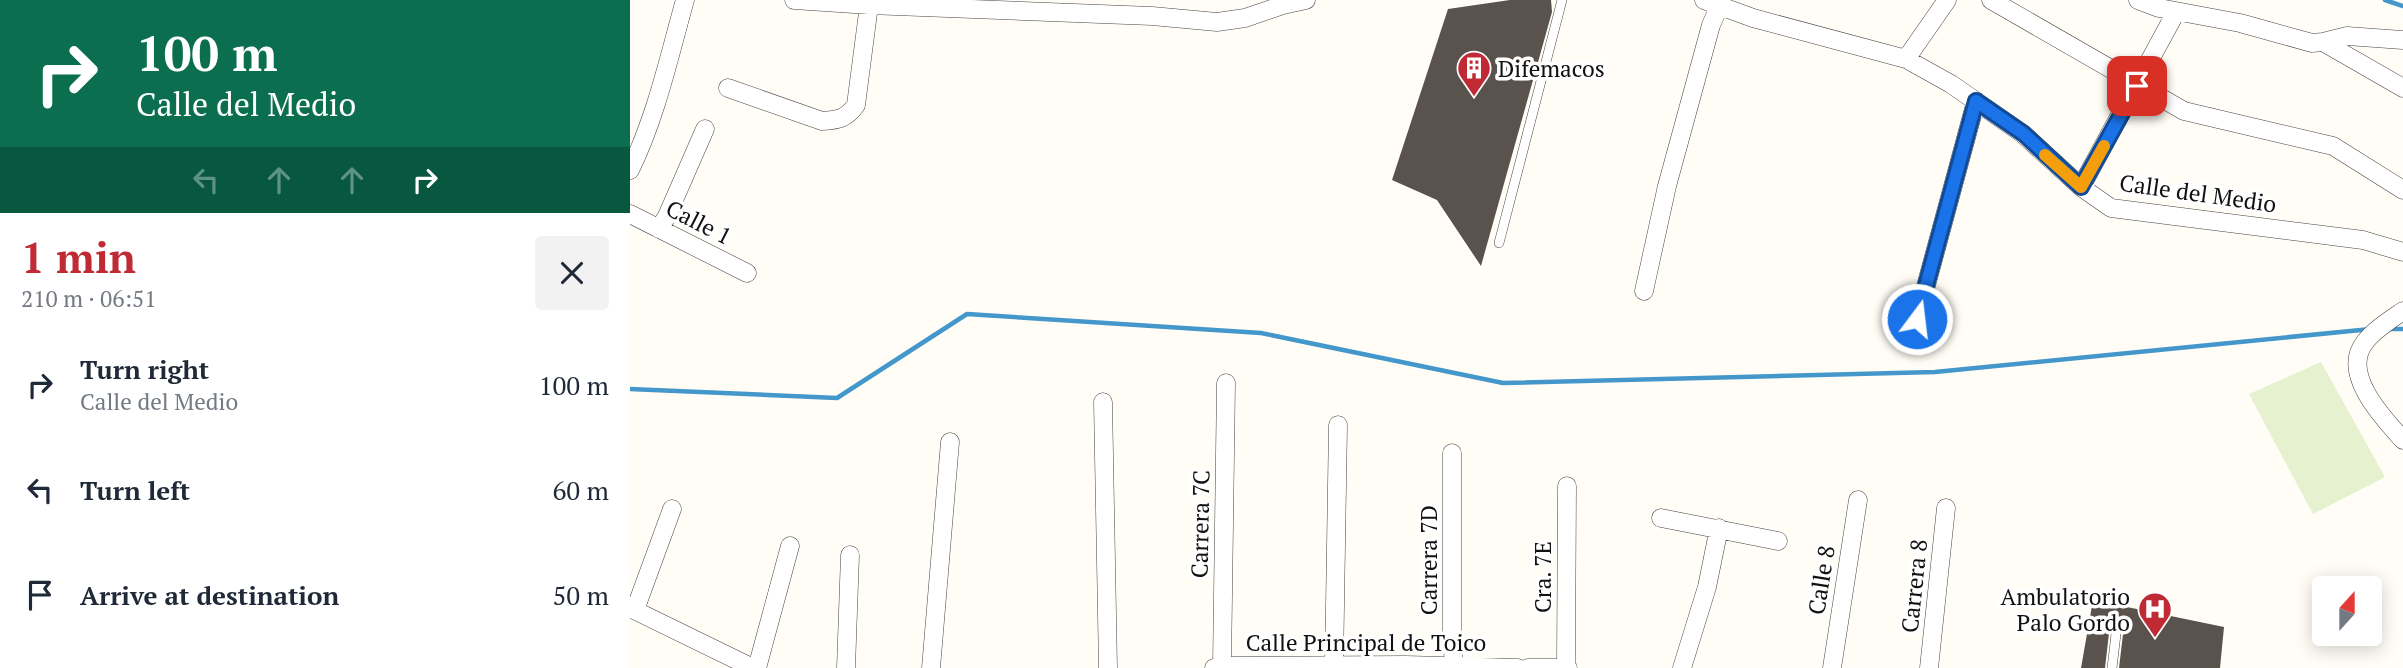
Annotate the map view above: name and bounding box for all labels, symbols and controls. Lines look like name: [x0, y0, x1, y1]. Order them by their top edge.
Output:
text: 100 m: [136, 20, 278, 85]
icon: right: [21, 28, 112, 119]
building icon: Difemacos: [1455, 49, 1493, 98]
place label: Difemacos: [1498, 53, 1605, 84]
pin: [2107, 56, 2167, 116]
icon: arrive: [2118, 67, 2156, 105]
text: Calle del Medio: [136, 83, 356, 125]
icon: left: [187, 161, 225, 199]
icon: ahead: [260, 161, 298, 199]
icon: ahead: [333, 161, 371, 199]
icon: right: [406, 161, 444, 199]
street label: Calle del Medio: [2118, 167, 2278, 219]
street label: Calle 1: [661, 192, 737, 252]
text: 1 min: [21, 229, 136, 285]
button: close: [535, 236, 609, 310]
position arrow: [1880, 282, 1954, 356]
text: 210 m · 06:51: [21, 283, 156, 314]
text: Turn right: [80, 352, 209, 386]
icon: right: [21, 366, 59, 404]
text: 100 m: [539, 368, 609, 402]
text: Calle del Medio: [80, 386, 238, 417]
street label: Carrera 7C: [1184, 470, 1216, 578]
icon: left: [21, 471, 59, 509]
text: Turn left: [80, 473, 190, 507]
text: 60 m: [553, 473, 609, 507]
street label: Carrera 7D: [1413, 505, 1444, 615]
street label: Carrera 8: [1894, 538, 1934, 634]
street label: Cra. 7E: [1527, 541, 1558, 613]
street label: Calle 8: [1800, 543, 1842, 617]
icon: arrive: [21, 576, 59, 614]
north arrow: [2312, 576, 2382, 646]
map controls: [2312, 576, 2382, 646]
text: Arrive at destination: [80, 578, 339, 612]
text: 50 m: [553, 578, 609, 612]
place label: Ambulatorio Palo Gordo: [2000, 581, 2130, 638]
hospital icon: Ambulatorio Palo Gordo: [2136, 590, 2174, 639]
street label: Calle Principal de Toico: [1246, 627, 1486, 658]

